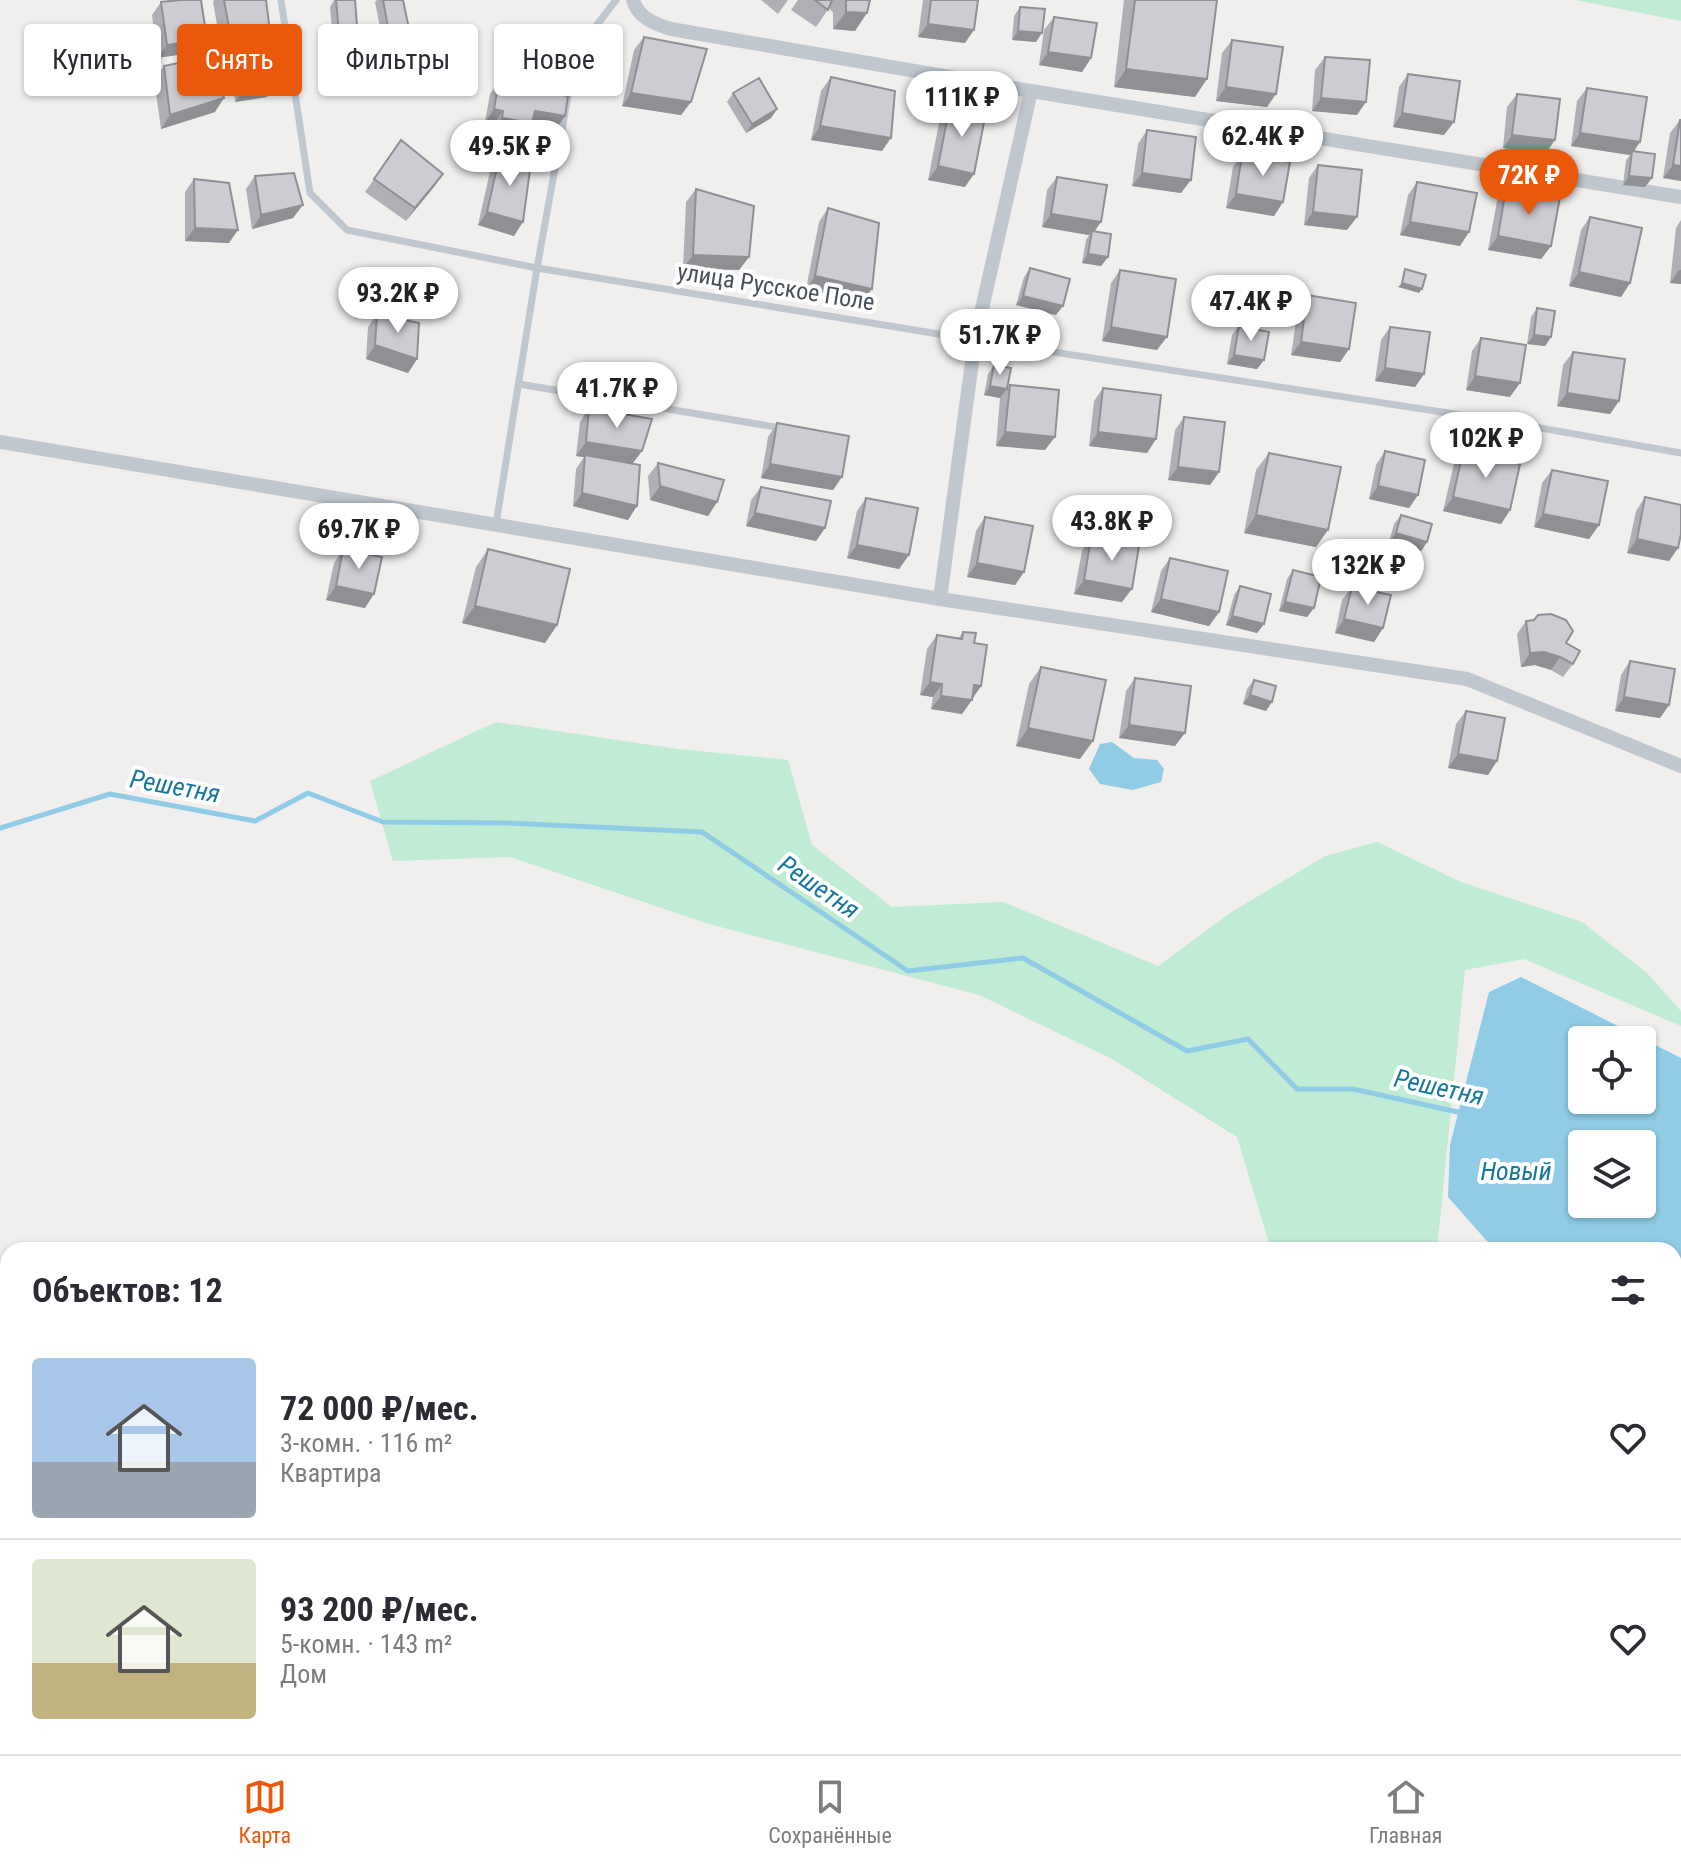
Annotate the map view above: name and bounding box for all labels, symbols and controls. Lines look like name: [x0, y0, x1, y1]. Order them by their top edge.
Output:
chip: Купить: [24, 24, 161, 96]
chip: Снять: [177, 24, 302, 96]
chip: Фильтры: [318, 24, 478, 96]
chip: Новое: [494, 24, 623, 96]
pin: 111K ₽: [897, 71, 1027, 139]
text: 111K ₽: [924, 82, 1000, 112]
pin: 62.4K ₽: [1189, 110, 1337, 178]
pin: 49.5K ₽: [436, 120, 584, 188]
text: 62.4K ₽: [1221, 121, 1305, 151]
text: 49.5K ₽: [468, 131, 552, 161]
pin: 72K ₽: [1473, 149, 1585, 217]
text: 72K ₽: [1498, 160, 1560, 190]
street label: улица Русское Поле: [675, 258, 877, 316]
pin: 93.2K ₽: [324, 267, 472, 335]
pin: 47.4K ₽: [1177, 275, 1325, 343]
text: 93.2K ₽: [356, 278, 440, 308]
text: 47.4K ₽: [1209, 286, 1293, 316]
pin: 51.7K ₽: [926, 309, 1074, 377]
text: 51.7K ₽: [958, 320, 1042, 350]
pin: 41.7K ₽: [543, 362, 691, 430]
text: 41.7K ₽: [575, 373, 659, 403]
pin: 102K ₽: [1421, 412, 1551, 480]
text: 102K ₽: [1448, 423, 1524, 453]
pin: 43.8K ₽: [1038, 495, 1186, 563]
pin: 69.7K ₽: [285, 503, 433, 571]
text: 43.8K ₽: [1070, 506, 1154, 536]
text: 69.7K ₽: [317, 514, 401, 544]
pin: 132K ₽: [1303, 539, 1433, 607]
text: 132K ₽: [1330, 550, 1406, 580]
water label: Решетня: [128, 763, 222, 809]
water label: Решетня: [773, 849, 865, 925]
map controls: [1568, 1026, 1656, 1218]
button: locate: [1568, 1026, 1656, 1114]
water label: Решетня: [1391, 1063, 1487, 1111]
button: layers: [1568, 1130, 1656, 1218]
water label: Новый: [1480, 1156, 1552, 1186]
icon: filters: [1606, 1268, 1650, 1312]
text: Объектов: 12: [32, 1270, 223, 1310]
text: 72 000 ₽/мес.: [280, 1388, 479, 1428]
icon: home: [96, 1390, 192, 1486]
icon: heart: [1606, 1416, 1650, 1460]
text: 3-комн. · 116 m²: [280, 1428, 452, 1458]
text: Квартира: [280, 1458, 382, 1488]
text: 93 200 ₽/мес.: [280, 1589, 479, 1629]
icon: home: [96, 1591, 192, 1687]
icon: heart: [1606, 1617, 1650, 1661]
text: 5-комн. · 143 m²: [280, 1629, 452, 1659]
text: Дом: [280, 1659, 327, 1689]
tab: Карта: [239, 1775, 291, 1848]
tab: Сохранённые: [768, 1775, 892, 1848]
tab: Главная: [1369, 1775, 1442, 1848]

